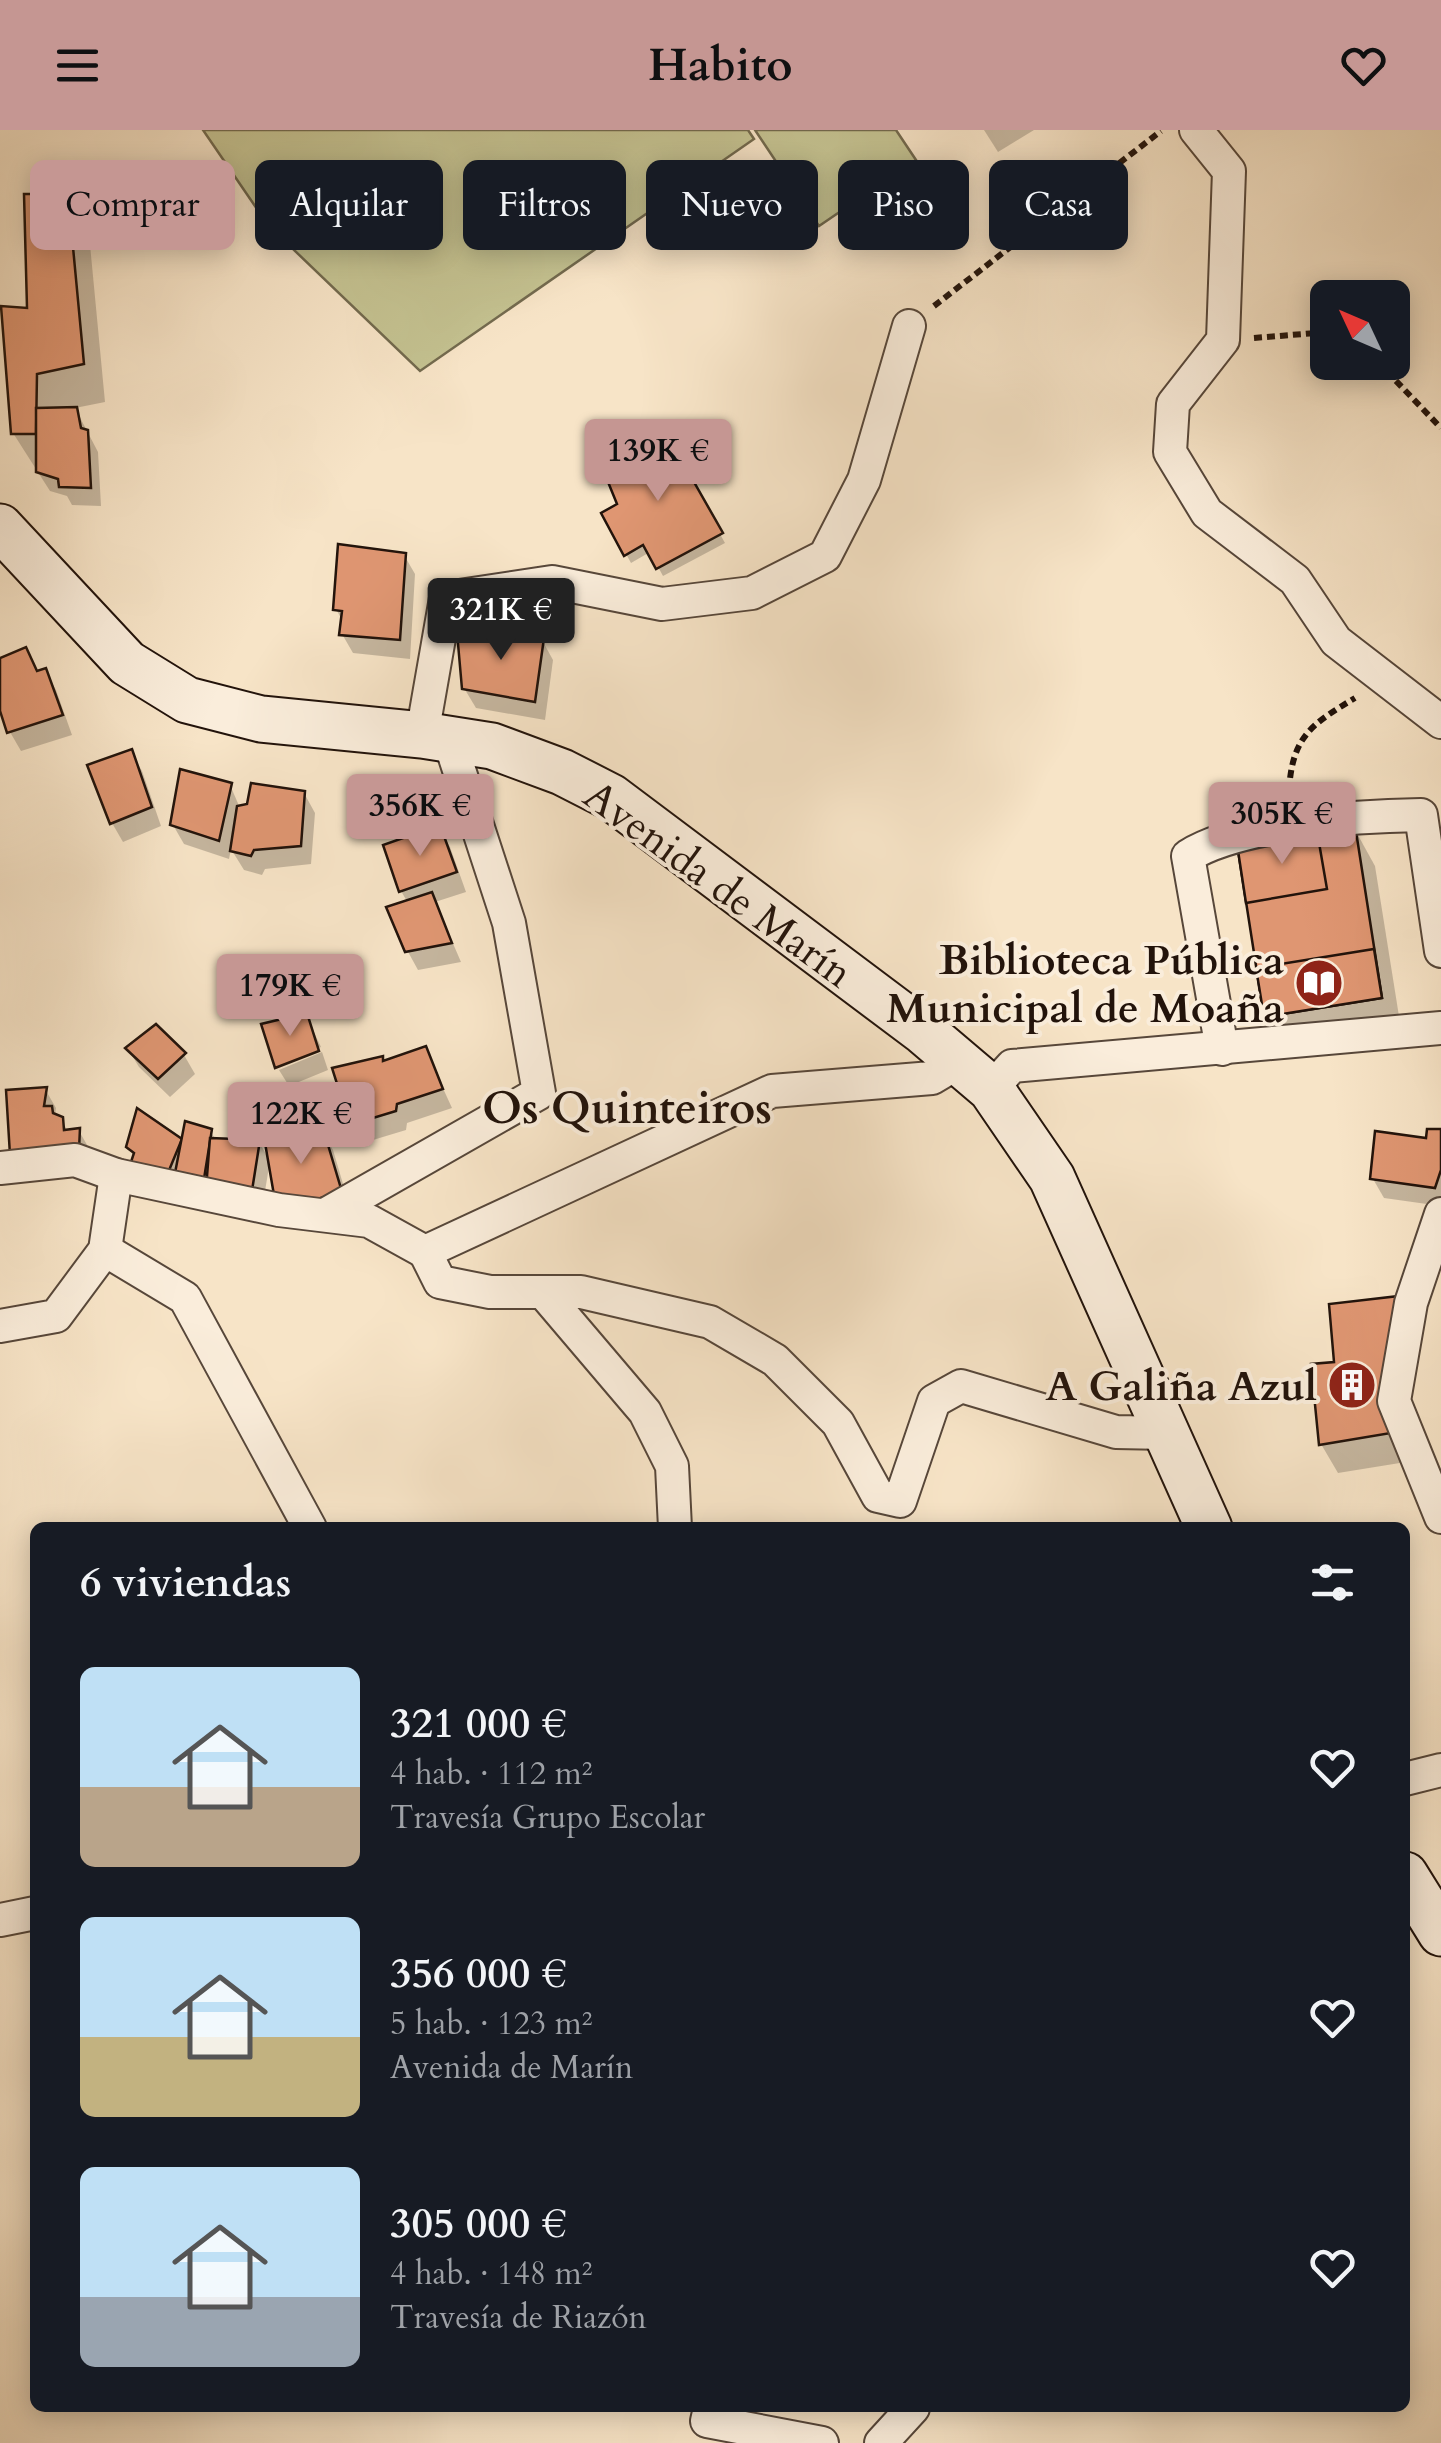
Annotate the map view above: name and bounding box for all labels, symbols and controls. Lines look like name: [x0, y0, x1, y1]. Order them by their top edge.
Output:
text: Habito: [648, 35, 793, 96]
icon: menu: [50, 38, 105, 93]
icon: heart: [1336, 38, 1391, 93]
chip: Comprar: [30, 160, 235, 250]
chip: Alquilar: [255, 160, 443, 250]
chip: Filtros: [463, 160, 626, 250]
chip: Nuevo: [646, 160, 818, 250]
chip: Piso: [838, 160, 969, 250]
chip: Casa: [989, 160, 1128, 250]
north arrow: [1310, 280, 1410, 380]
map controls: [1310, 280, 1410, 380]
pin: 139K €: [577, 419, 739, 504]
text: 139K €: [607, 429, 709, 473]
pin: 321K €: [420, 578, 582, 663]
text: 321K €: [450, 588, 552, 632]
street label: Avenida de Marín: [572, 767, 864, 1001]
pin: 356K €: [339, 774, 501, 859]
pin: 305K €: [1201, 782, 1363, 867]
text: 356K €: [369, 784, 471, 828]
text: 305K €: [1231, 792, 1333, 836]
place label: Biblioteca Pública Municipal de Moaña: [886, 932, 1284, 1037]
pin: 179K €: [209, 954, 371, 1039]
library icon: Biblioteca Pública Municipal de Moaña: [1293, 957, 1345, 1009]
text: 179K €: [239, 964, 341, 1008]
district label: Os Quinteiros: [482, 1078, 772, 1139]
pin: 122K €: [220, 1082, 382, 1167]
text: 122K €: [250, 1092, 352, 1136]
place label: A Galiña Azul: [1045, 1358, 1317, 1415]
building icon: A Galiña Azul: [1326, 1359, 1378, 1411]
text: 6 viviendas: [80, 1554, 291, 1611]
icon: filters: [1305, 1555, 1360, 1610]
text: 321 000 €: [390, 1695, 567, 1752]
icon: home: [160, 1707, 280, 1827]
icon: heart: [1305, 1740, 1360, 1795]
text: 4 hab. · 112 m²: [390, 1752, 593, 1796]
text: Travesía Grupo Escolar: [390, 1796, 705, 1840]
text: 356 000 €: [390, 1945, 567, 2002]
icon: home: [160, 1957, 280, 2077]
icon: heart: [1305, 1990, 1360, 2045]
text: 5 hab. · 123 m²: [390, 2002, 593, 2046]
text: Avenida de Marín: [390, 2046, 633, 2090]
text: 305 000 €: [390, 2195, 567, 2252]
icon: home: [160, 2207, 280, 2327]
icon: heart: [1305, 2240, 1360, 2295]
text: 4 hab. · 148 m²: [390, 2252, 593, 2296]
text: Travesía de Riazón: [390, 2296, 647, 2340]

